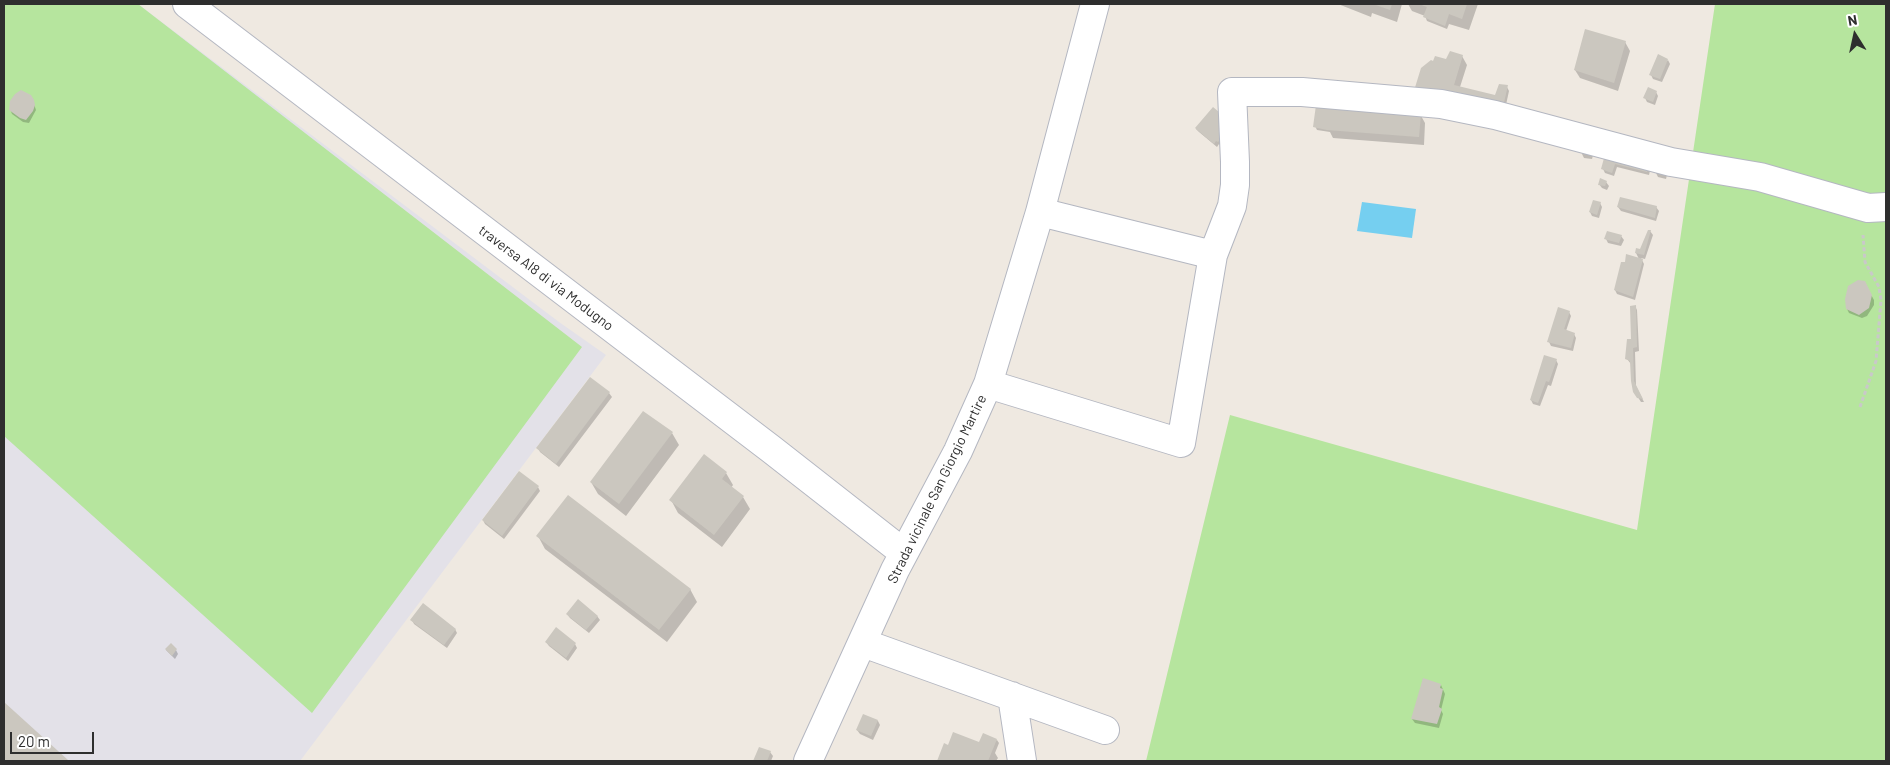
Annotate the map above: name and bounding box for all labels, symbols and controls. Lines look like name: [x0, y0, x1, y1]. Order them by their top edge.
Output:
north arrow: [1830, 10, 1880, 60]
text: N: [1846, 11, 1858, 29]
street label: traversa AI8 di via Modugno: [475, 222, 617, 334]
street label: Strada vicinale San Giorgio Martire: [884, 392, 990, 586]
scale bar: [12, 722, 96, 754]
text: 20 m: [18, 732, 50, 750]

